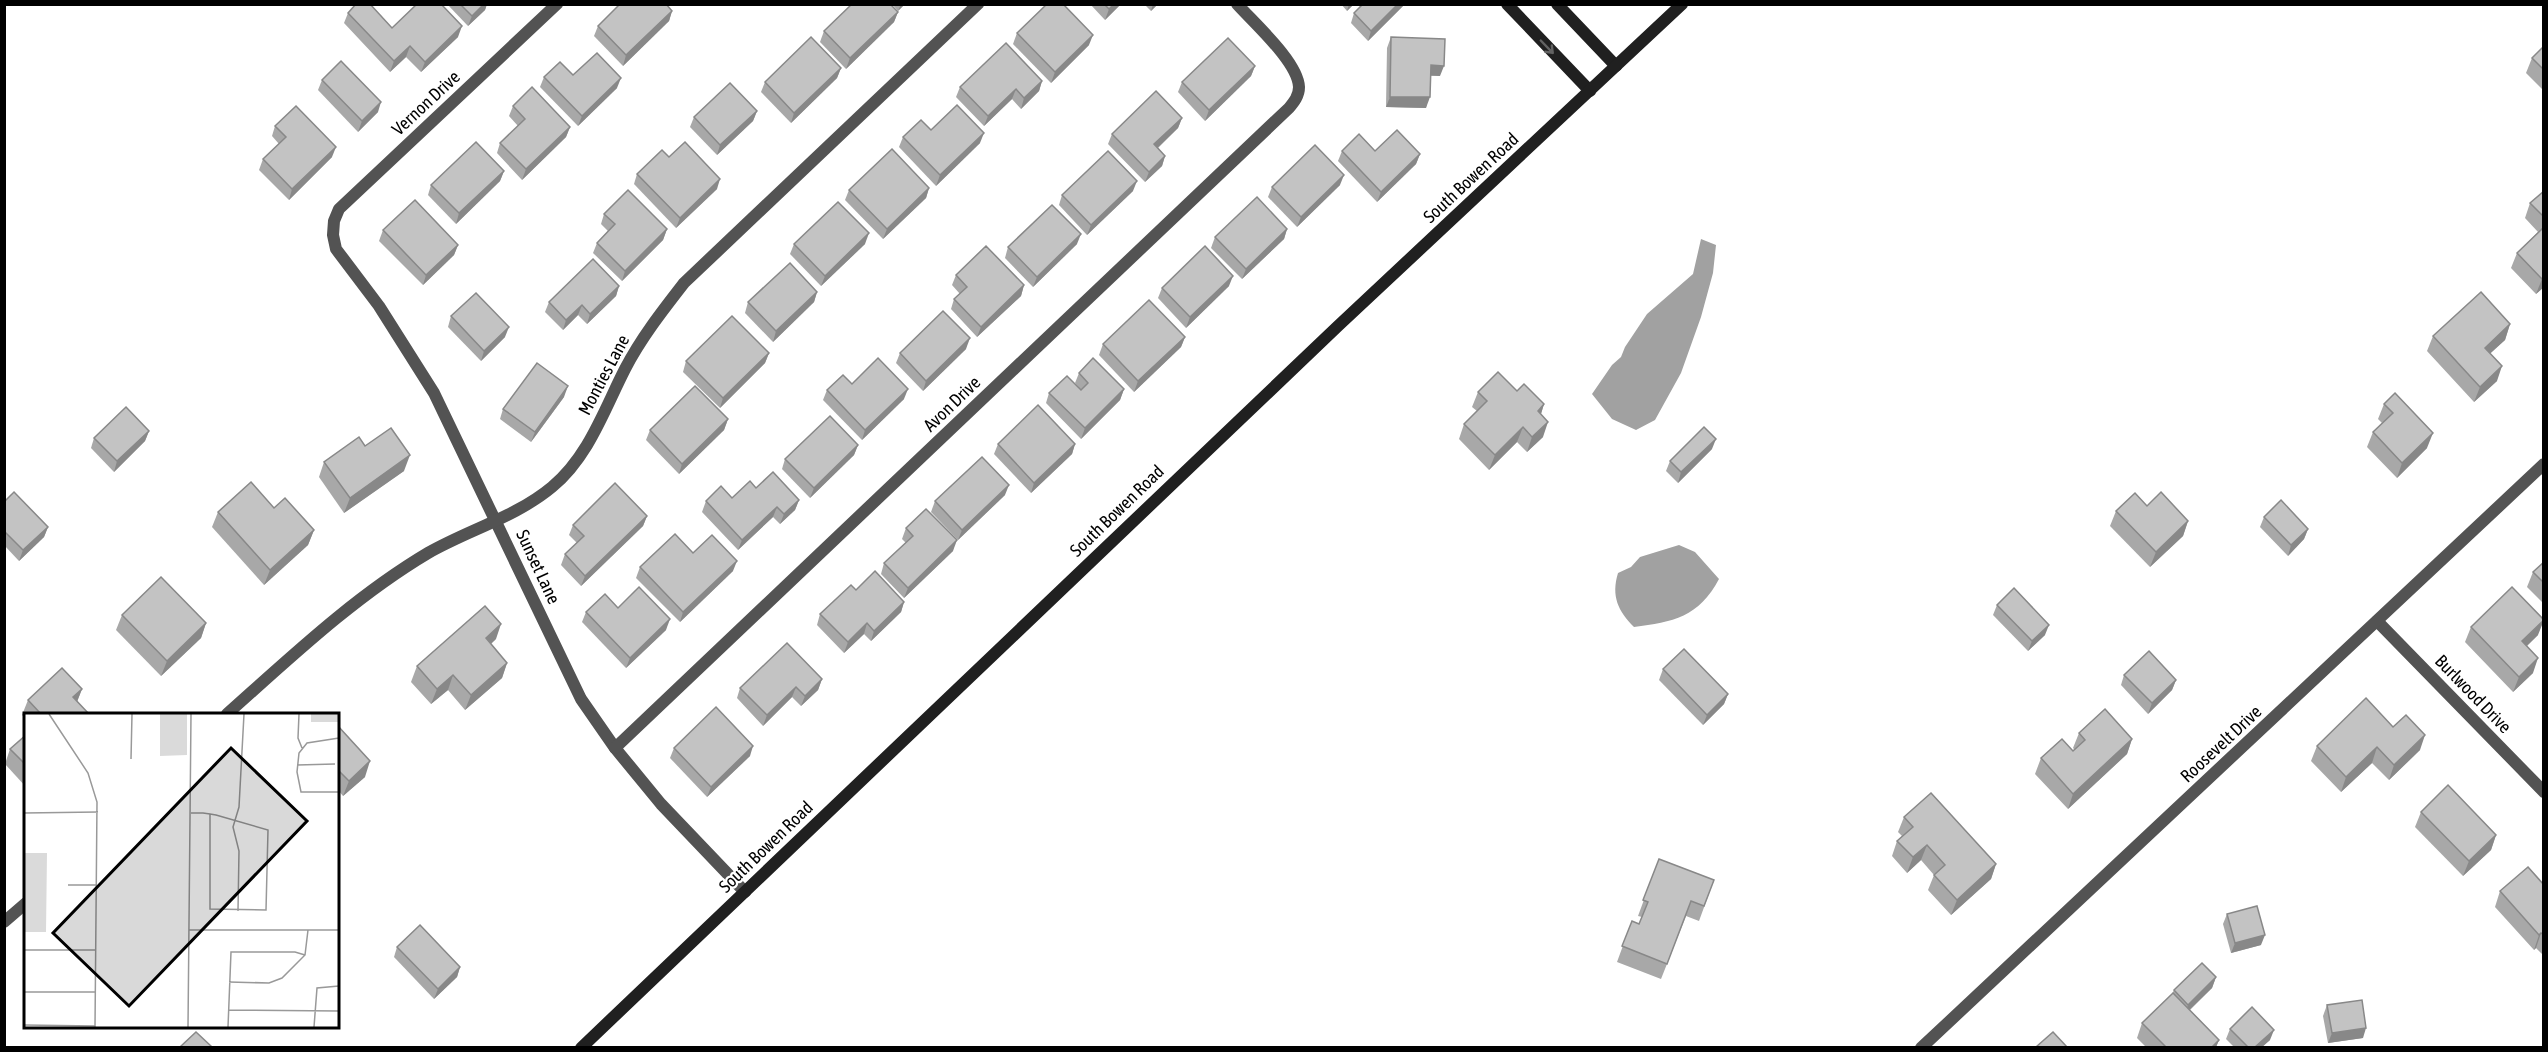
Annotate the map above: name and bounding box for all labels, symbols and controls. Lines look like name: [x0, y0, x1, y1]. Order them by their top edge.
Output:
one-way arrow: [1540, 39, 1555, 54]
street label: Vernon Drive: [387, 66, 464, 139]
street label: South Bowen Road: [1419, 128, 1523, 227]
street label: Monties Lane: [574, 331, 633, 418]
street label: Avon Drive: [919, 372, 984, 436]
street label: South Bowen Road: [1065, 461, 1168, 561]
street label: Sunset Lane: [512, 526, 565, 607]
street label: Burlwood Drive: [2431, 650, 2516, 737]
street label: Roosevelt Drive: [2176, 701, 2266, 786]
inset map: [24, 713, 339, 1028]
street label: South Bowen Road: [714, 797, 817, 897]

